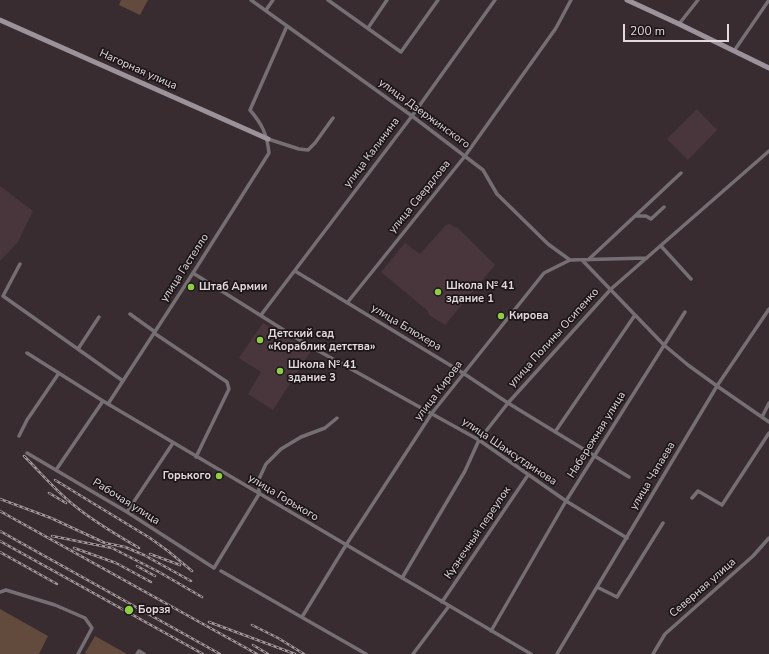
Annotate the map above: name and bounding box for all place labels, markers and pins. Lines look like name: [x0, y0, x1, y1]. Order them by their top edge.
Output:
place label: Школа № 41 здание 1: [446, 279, 514, 305]
place label: Штаб Армии: [199, 280, 267, 294]
marker: Штаб Армии: [186, 282, 196, 292]
marker: Школа № 41 здание 1: [433, 287, 443, 297]
place label: Кирова: [509, 309, 549, 323]
marker: Кирова: [496, 311, 506, 321]
place label: Детский сад «Кораблик детства»: [268, 327, 375, 353]
marker: Детский сад «Кораблик детства»: [255, 335, 265, 345]
place label: Школа № 41 здание 3: [288, 358, 356, 384]
marker: Школа № 41 здание 3: [275, 366, 285, 376]
place label: Горького: [163, 469, 211, 483]
marker: Горького: [214, 471, 224, 481]
place label: Борзя: [138, 603, 171, 617]
marker: Борзя: [123, 604, 135, 616]

